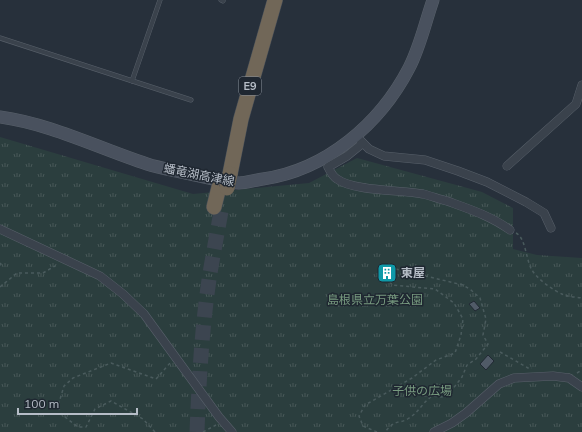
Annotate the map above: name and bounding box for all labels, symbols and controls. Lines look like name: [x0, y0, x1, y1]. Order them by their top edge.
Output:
road number: E9: [239, 77, 261, 95]
street label: 蟠竜湖高津線: [162, 160, 236, 189]
building icon: 東屋: [376, 262, 398, 284]
place label: 東屋: [401, 265, 425, 280]
park label: 島根県立万葉公園: [327, 292, 423, 307]
park label: 子供の広場: [392, 383, 452, 398]
scale bar: [18, 390, 137, 416]
text: 100 m: [24, 396, 59, 411]

